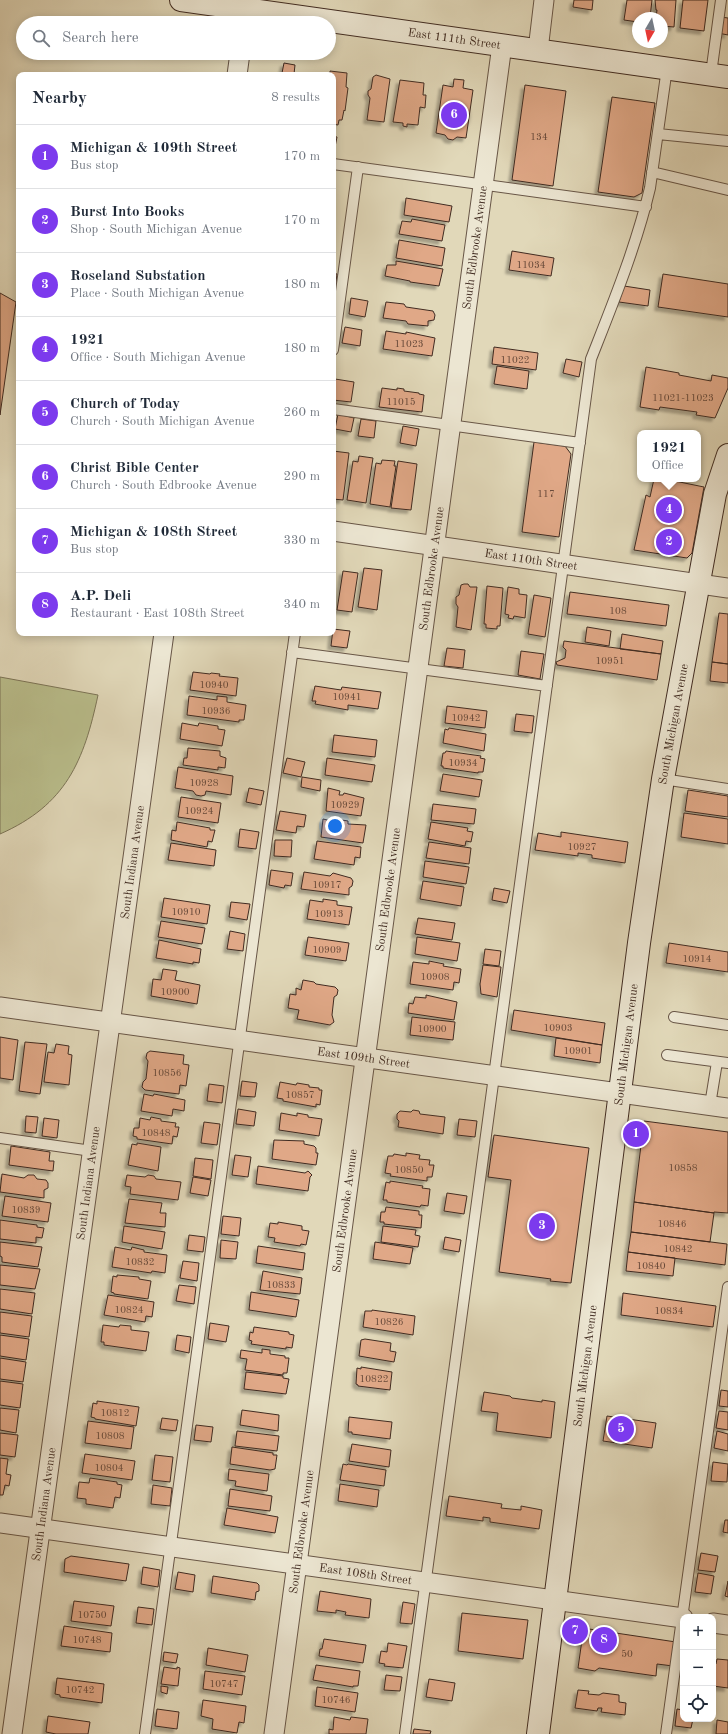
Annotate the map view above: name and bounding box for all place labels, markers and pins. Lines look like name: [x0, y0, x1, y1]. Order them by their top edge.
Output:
pin: 6: [441, 100, 467, 130]
pin: 4: [656, 495, 682, 525]
pin: 2: [656, 527, 682, 557]
pin: 1: [623, 1119, 649, 1149]
pin: 3: [529, 1211, 555, 1241]
pin: 5: [608, 1414, 634, 1444]
pin: 7: [562, 1616, 588, 1646]
pin: 8: [591, 1625, 617, 1655]

